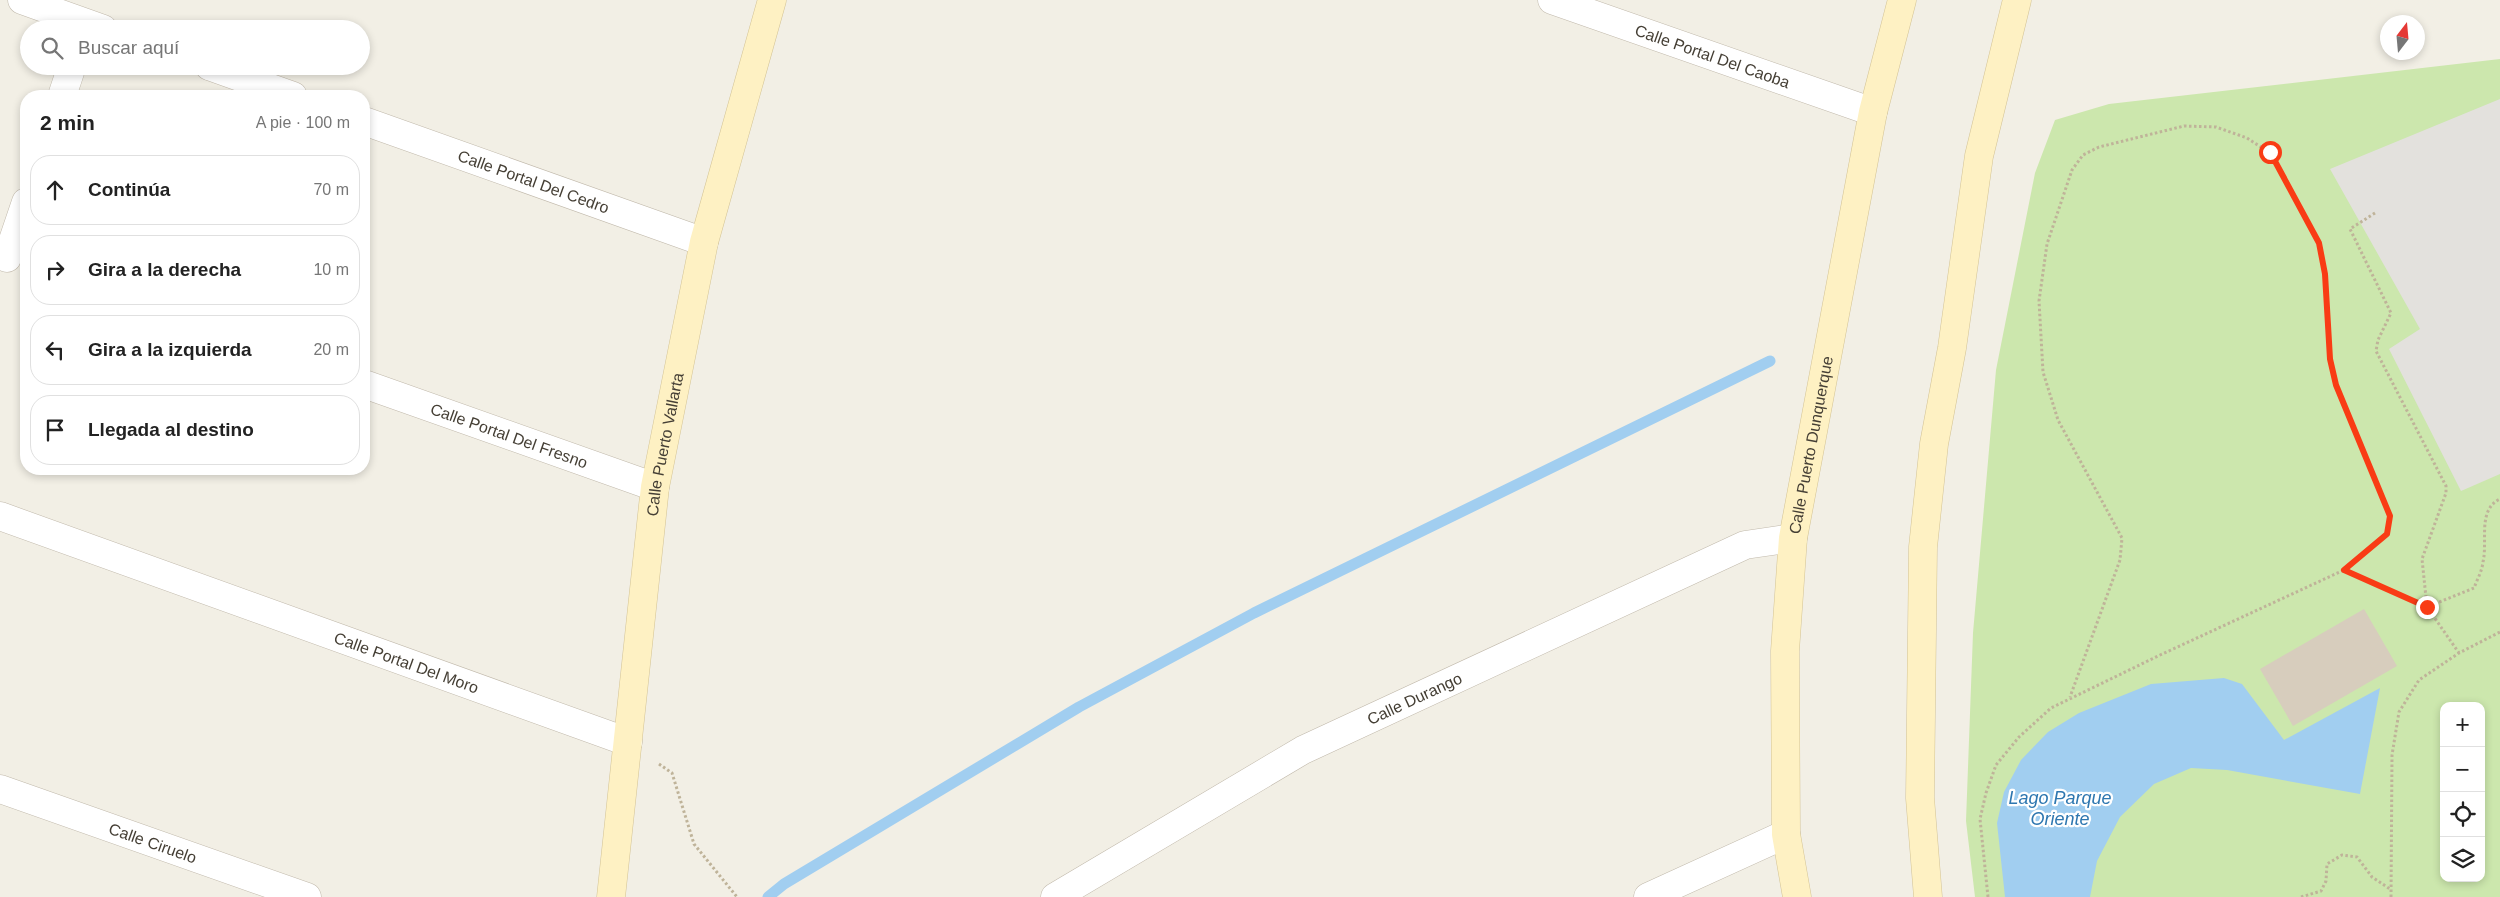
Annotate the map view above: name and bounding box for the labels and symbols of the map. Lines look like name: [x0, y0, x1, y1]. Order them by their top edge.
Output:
north arrow: [2380, 15, 2425, 60]
street label: Calle Portal Del Caoba: [1633, 22, 1792, 91]
route start: [2259, 141, 2282, 164]
street label: Calle Portal Del Cedro: [456, 147, 611, 217]
street label: Calle Puerto Dunquerque: [1786, 354, 1836, 535]
street label: Calle Puerto Vallarta: [644, 371, 687, 517]
street label: Calle Portal Del Fresno: [428, 400, 590, 472]
route end: [2416, 596, 2439, 619]
street label: Calle Portal Del Moro: [332, 629, 481, 697]
street label: Calle Durango: [1365, 670, 1465, 728]
water label: Lago Parque Oriente: [2008, 788, 2112, 829]
street label: Calle Ciruelo: [107, 820, 199, 866]

